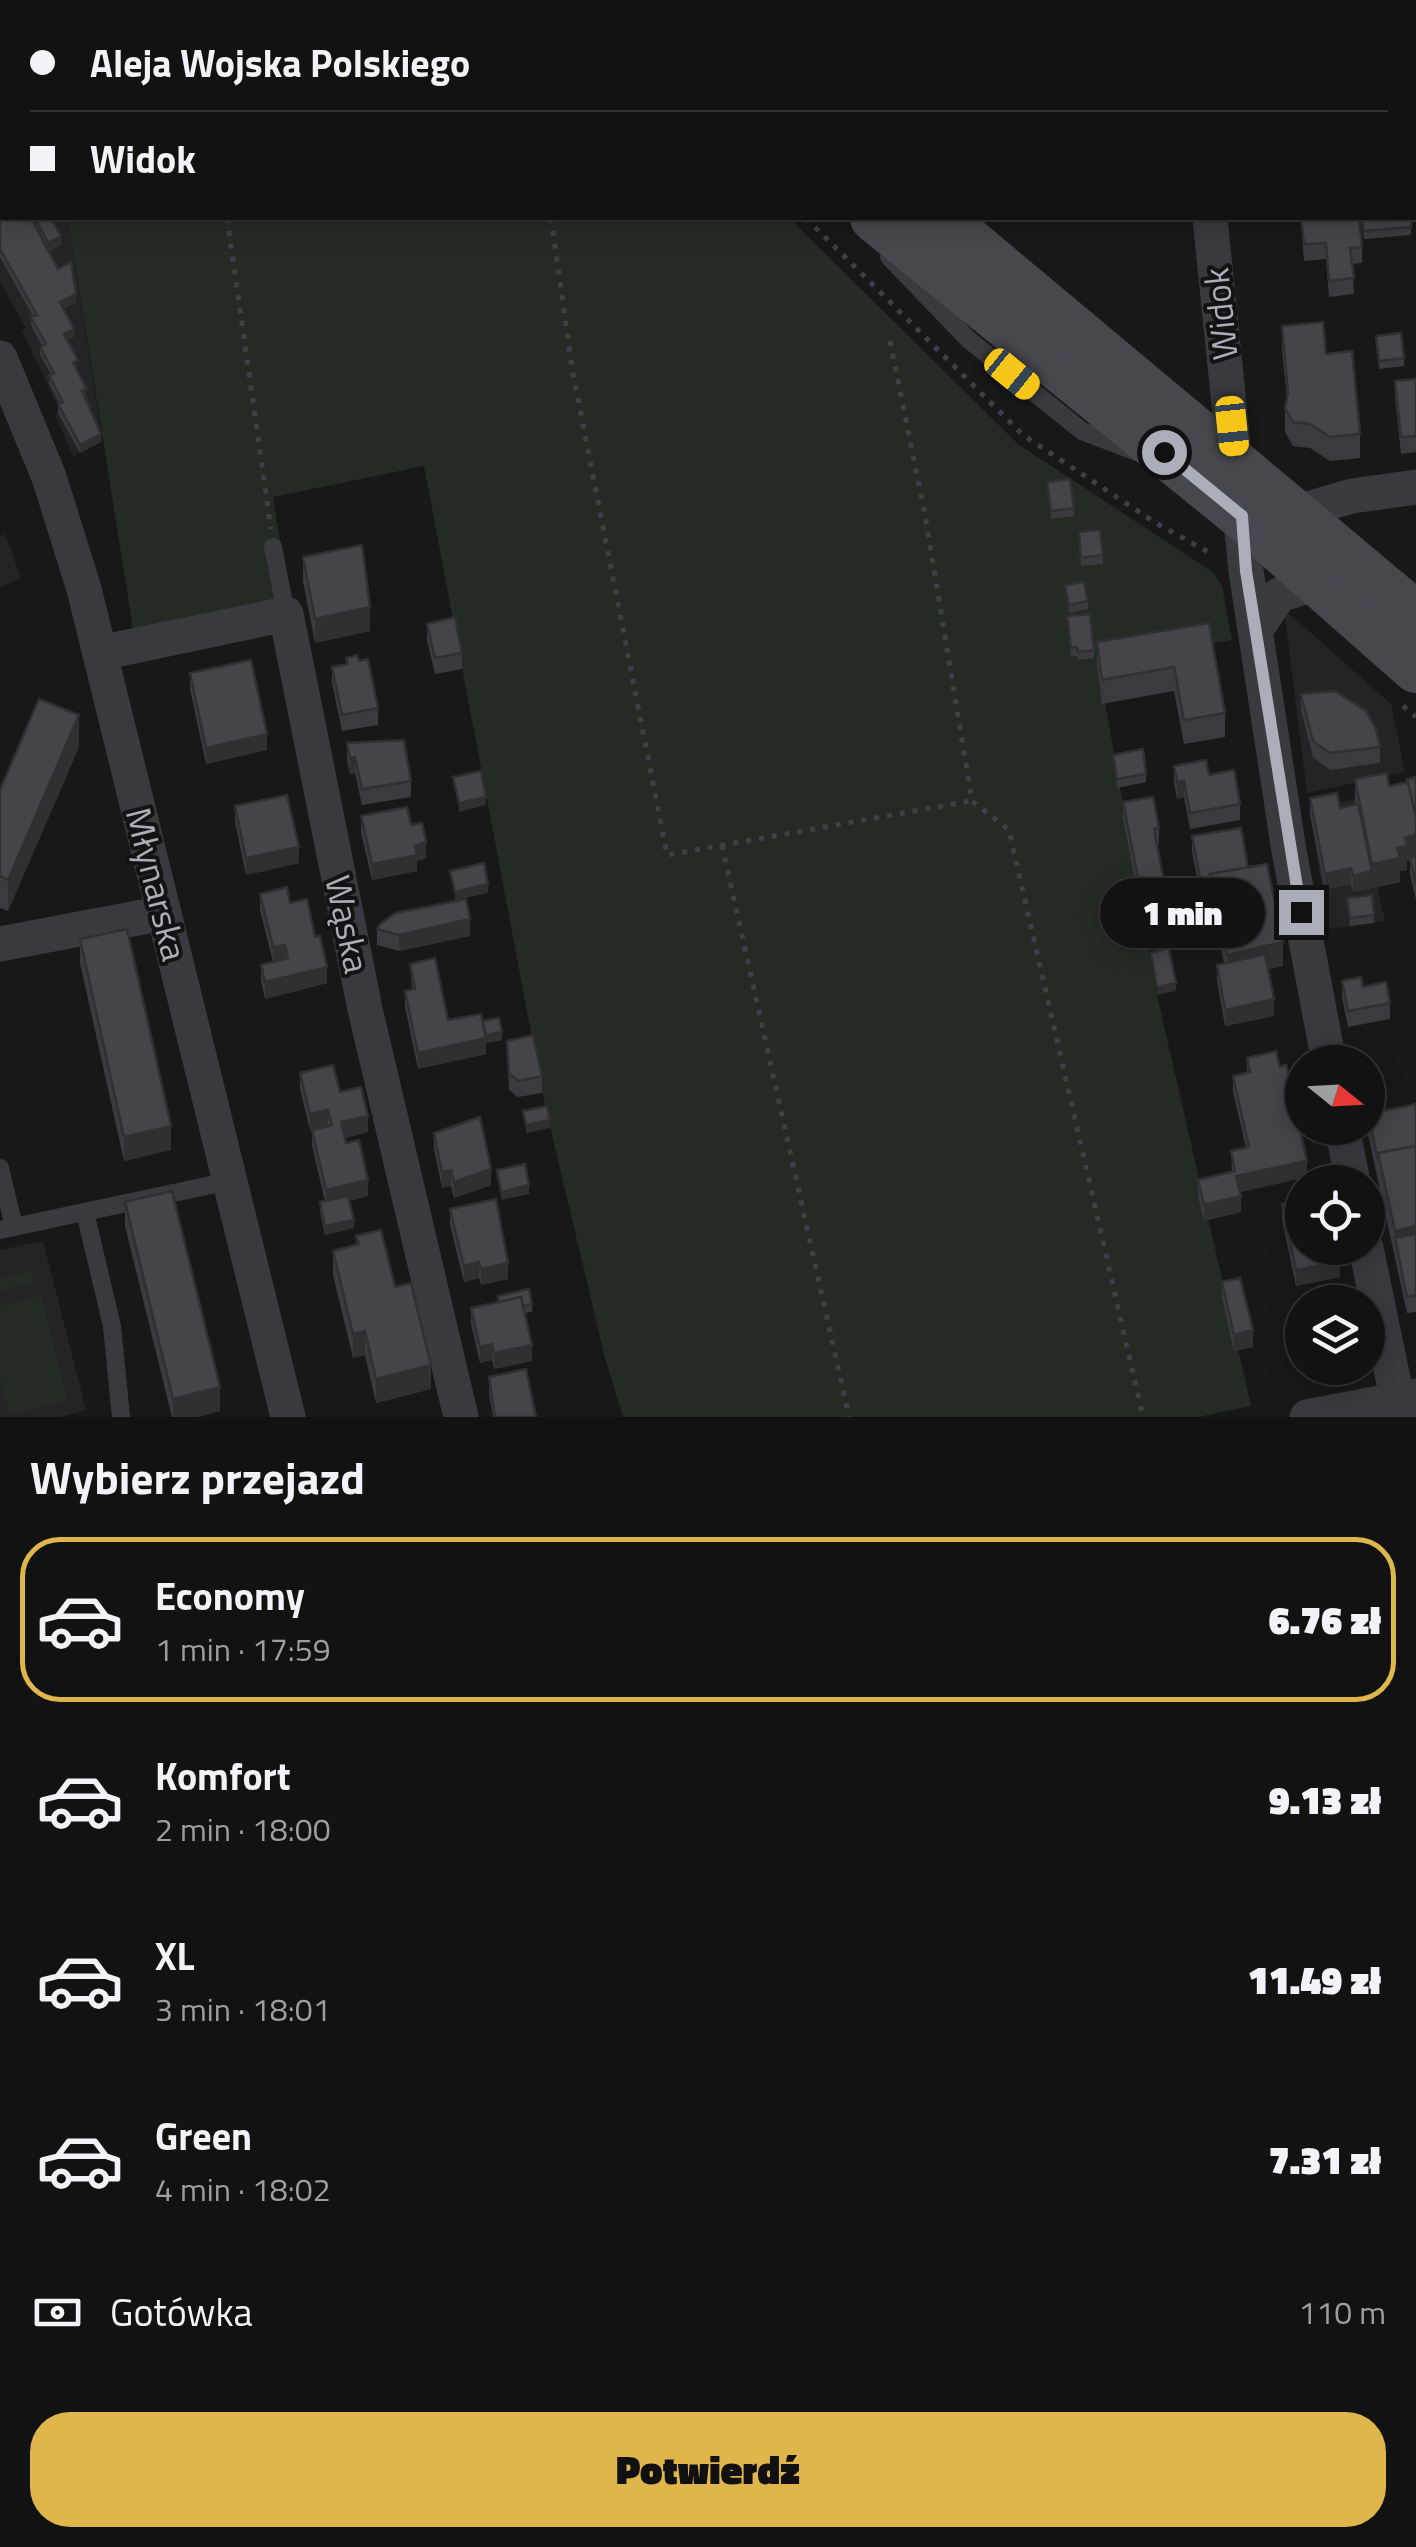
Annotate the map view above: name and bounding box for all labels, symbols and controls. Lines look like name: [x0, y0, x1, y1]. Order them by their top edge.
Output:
text: Aleja Wojska Polskiego: [90, 34, 470, 92]
text: Widok: [90, 130, 196, 188]
street label: Widok: [1188, 265, 1252, 363]
car: [979, 343, 1045, 405]
car: [1214, 395, 1250, 457]
route start: [1142, 430, 1187, 475]
street label: Młynarska: [112, 802, 202, 966]
street label: Wąska: [311, 870, 385, 978]
callout: 1 min: [1101, 877, 1266, 947]
text: 1 min: [1143, 889, 1222, 937]
route end: [1279, 890, 1324, 935]
north arrow: [1285, 1045, 1385, 1145]
map controls: [1285, 1045, 1385, 1385]
button: locate: [1285, 1165, 1385, 1265]
button: layers: [1285, 1285, 1385, 1385]
text: Wybierz przejazd: [30, 1443, 365, 1511]
text: Economy: [155, 1567, 305, 1625]
icon: car: [35, 1575, 125, 1665]
text: 6.76 zł: [1269, 1591, 1381, 1649]
text: 1 min · 17:59: [155, 1625, 331, 1673]
text: Komfort: [155, 1747, 291, 1805]
icon: car: [35, 1755, 125, 1845]
text: 9.13 zł: [1269, 1771, 1381, 1829]
text: 2 min · 18:00: [155, 1805, 331, 1853]
text: XL: [155, 1927, 195, 1985]
icon: car: [35, 1935, 125, 2025]
text: 11.49 zł: [1248, 1951, 1381, 2009]
text: 3 min · 18:01: [155, 1985, 331, 2033]
text: Green: [155, 2107, 252, 2165]
icon: car: [35, 2115, 125, 2205]
text: 7.31 zł: [1269, 2131, 1381, 2189]
text: 4 min · 18:02: [155, 2165, 331, 2213]
text: Gotówka: [110, 2283, 253, 2341]
icon: cash: [30, 2285, 85, 2340]
text: 110 m: [1298, 2288, 1386, 2336]
button: Potwierdź: [30, 2412, 1386, 2527]

